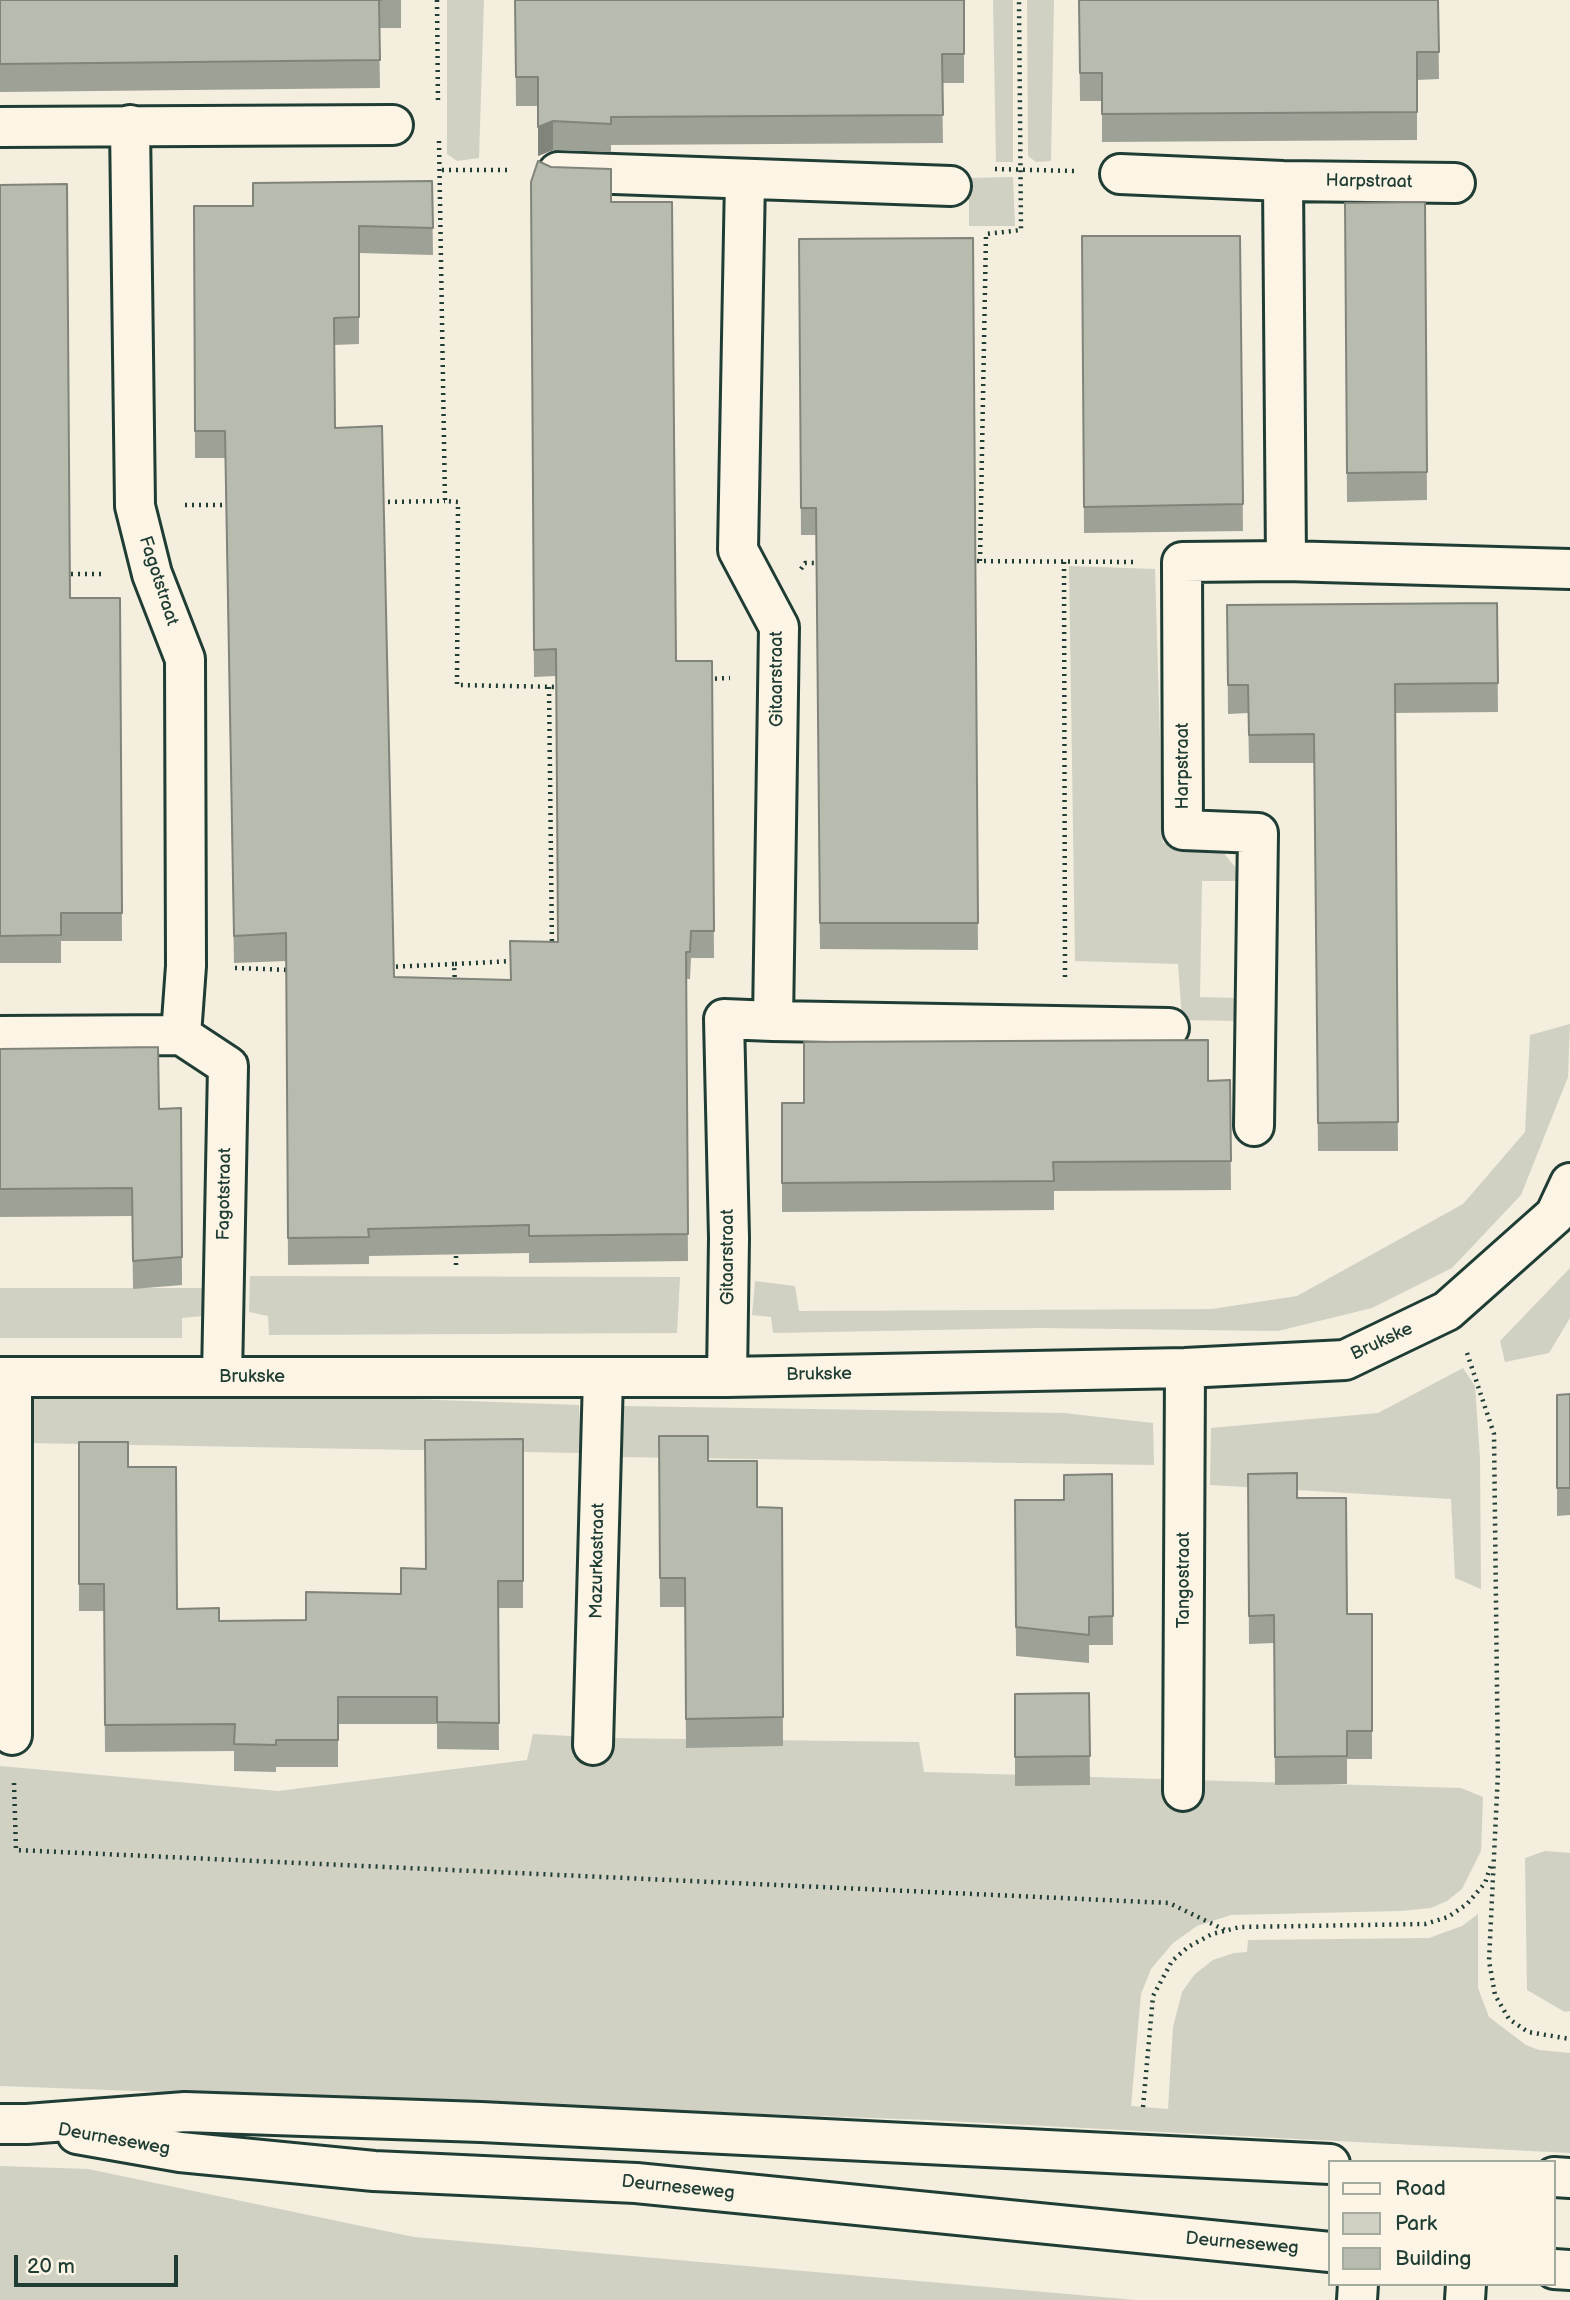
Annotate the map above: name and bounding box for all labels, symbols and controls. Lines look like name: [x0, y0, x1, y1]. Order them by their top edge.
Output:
street label: Harpstraat: [1325, 170, 1413, 194]
street label: Fagotstraat: [133, 534, 183, 628]
street label: Gitaarstraat: [766, 631, 788, 727]
street label: Harpstraat: [1172, 723, 1194, 809]
street label: Fagotstraat: [213, 1148, 237, 1240]
street label: Gitaarstraat: [717, 1209, 739, 1305]
street label: Brukske: [1348, 1318, 1416, 1366]
street label: Brukske: [786, 1364, 852, 1386]
street label: Brukske: [219, 1366, 285, 1388]
street label: Mazurkastraat: [586, 1503, 610, 1619]
street label: Tangostraat: [1173, 1532, 1195, 1628]
street label: Deurneseweg: [56, 2120, 172, 2160]
legend: [1328, 2160, 1556, 2286]
street label: Deurneseweg: [620, 2171, 736, 2205]
text: Road: [1395, 2176, 1446, 2201]
text: Park: [1395, 2211, 1437, 2236]
street label: Deurneseweg: [1185, 2228, 1299, 2260]
scale bar: [18, 2240, 182, 2284]
text: Building: [1395, 2246, 1471, 2271]
text: 20 m: [27, 2254, 75, 2279]

